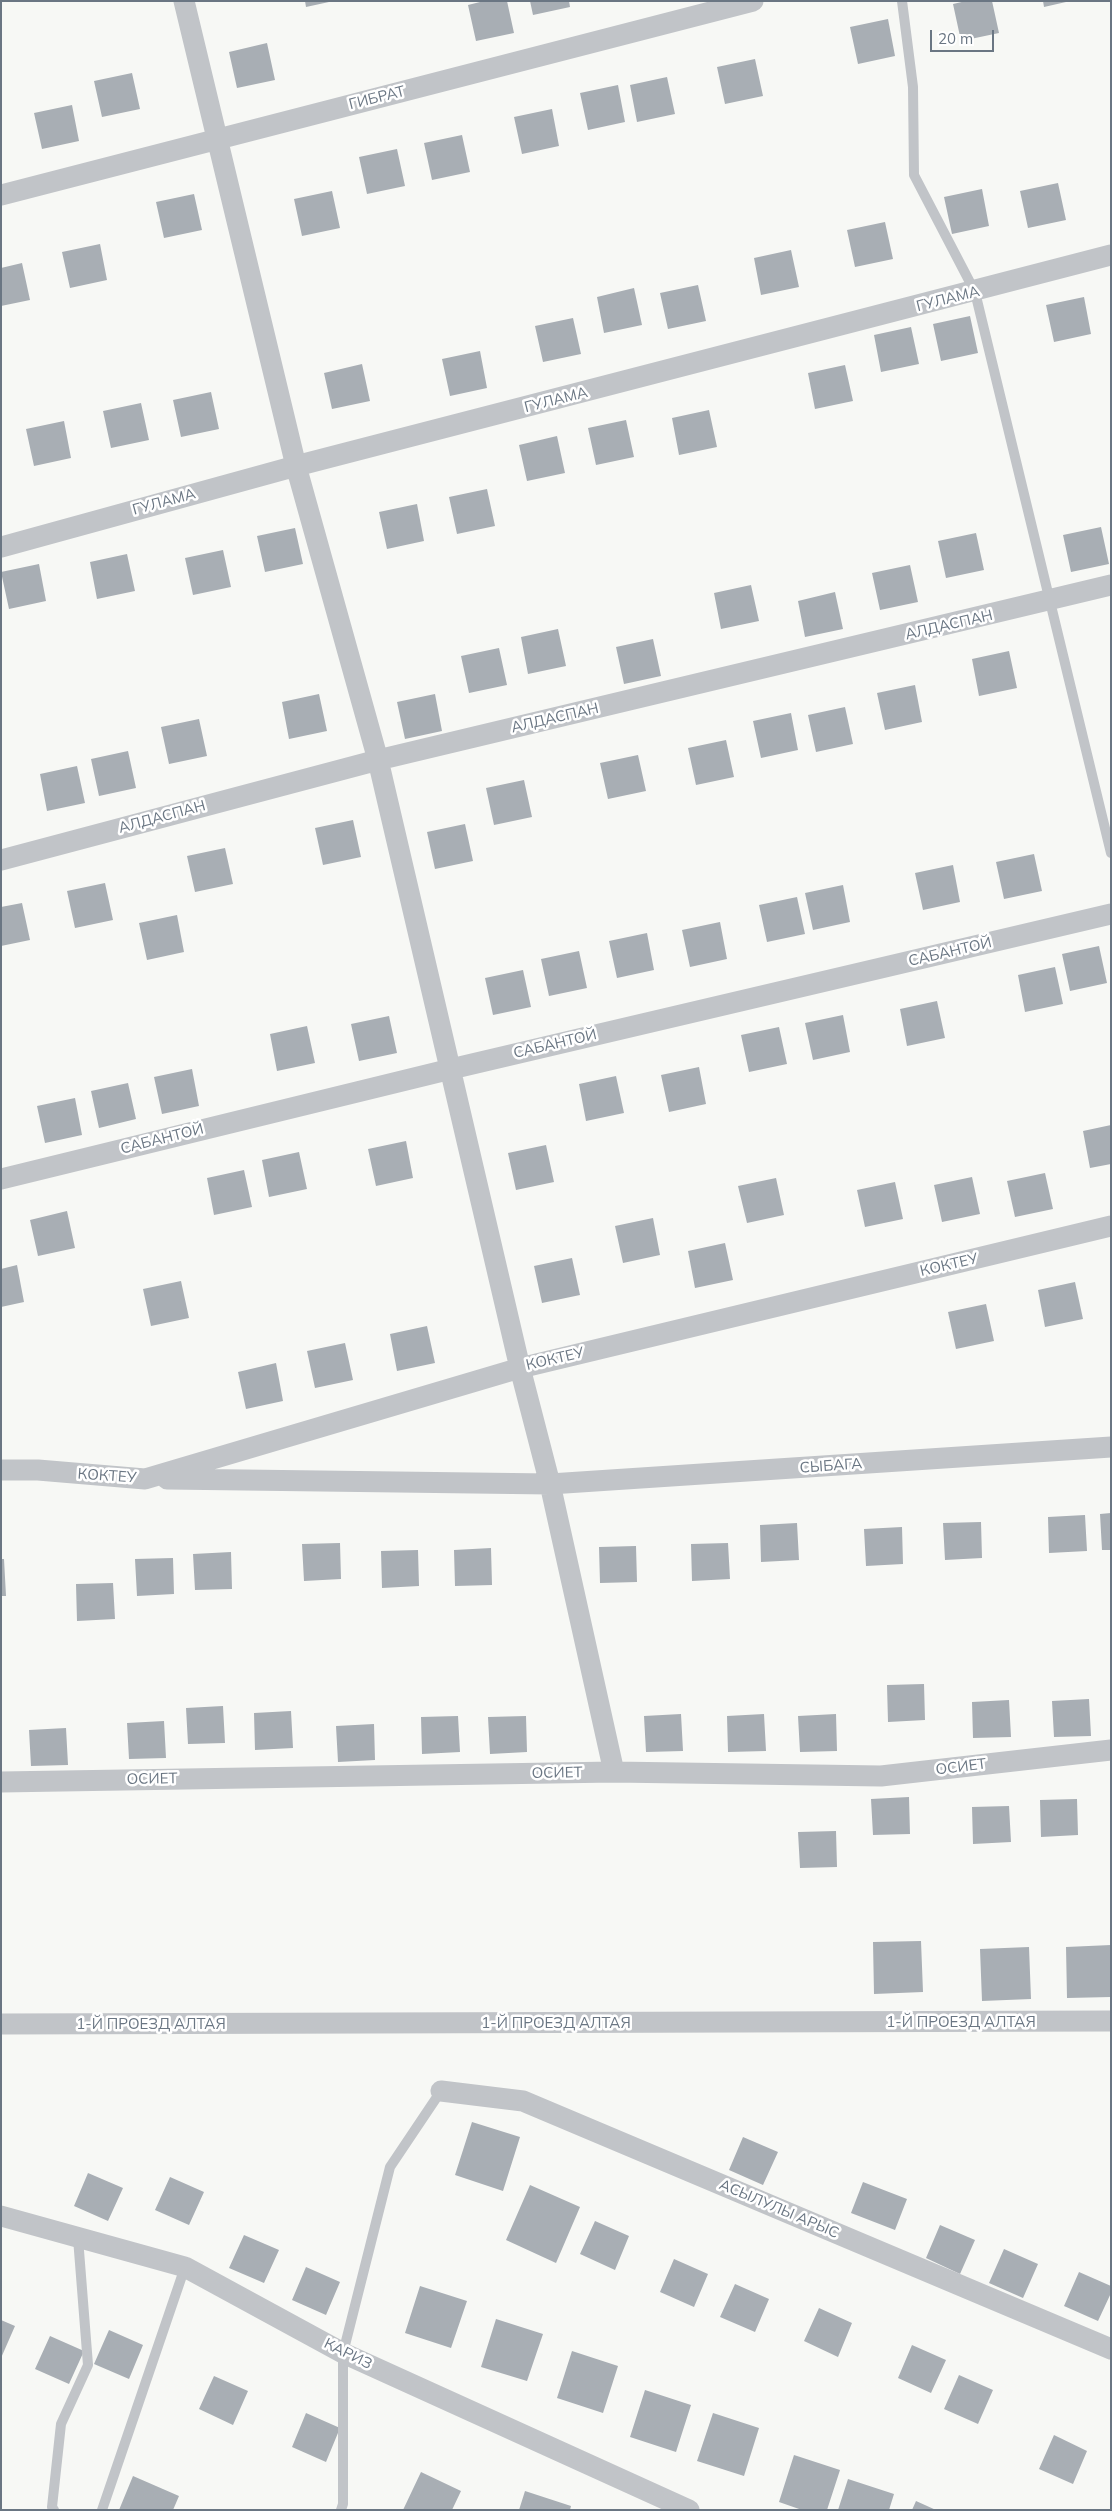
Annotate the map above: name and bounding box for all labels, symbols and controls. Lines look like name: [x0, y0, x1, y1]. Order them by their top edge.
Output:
scale bar: [932, 20, 996, 52]
text: 20 m: [938, 29, 973, 48]
street label: ГИБРАТ: [347, 82, 407, 114]
street label: ГУЛАМА: [914, 282, 982, 316]
street label: ГУЛАМА: [522, 383, 590, 417]
street label: ГУЛАМА: [130, 485, 198, 519]
street label: АЛДАСПАН: [903, 606, 995, 644]
street label: АЛДАСПАН: [509, 699, 601, 737]
street label: АЛДАСПАН: [116, 797, 208, 837]
street label: САБАНТОЙ: [907, 934, 993, 970]
street label: САБАНТОЙ: [512, 1026, 598, 1062]
street label: САБАНТОЙ: [119, 1120, 205, 1158]
street label: КОКТЕУ: [918, 1250, 980, 1280]
street label: КОКТЕУ: [524, 1344, 586, 1374]
street label: СЫБАГА: [799, 1455, 863, 1477]
street label: КОКТЕУ: [77, 1465, 137, 1487]
street label: ОСИЕТ: [935, 1755, 987, 1779]
street label: ОСИЕТ: [531, 1764, 583, 1782]
street label: ОСИЕТ: [126, 1770, 178, 1788]
street label: 1-Й ПРОЕЗД АЛТАЯ: [886, 2013, 1036, 2031]
street label: 1-Й ПРОЕЗД АЛТАЯ: [481, 2014, 631, 2032]
street label: 1-Й ПРОЕЗД АЛТАЯ: [76, 2015, 226, 2033]
street label: АСЫЛУЛЫ АРЫС: [717, 2176, 841, 2242]
street label: КАРИЗ: [321, 2335, 375, 2373]

